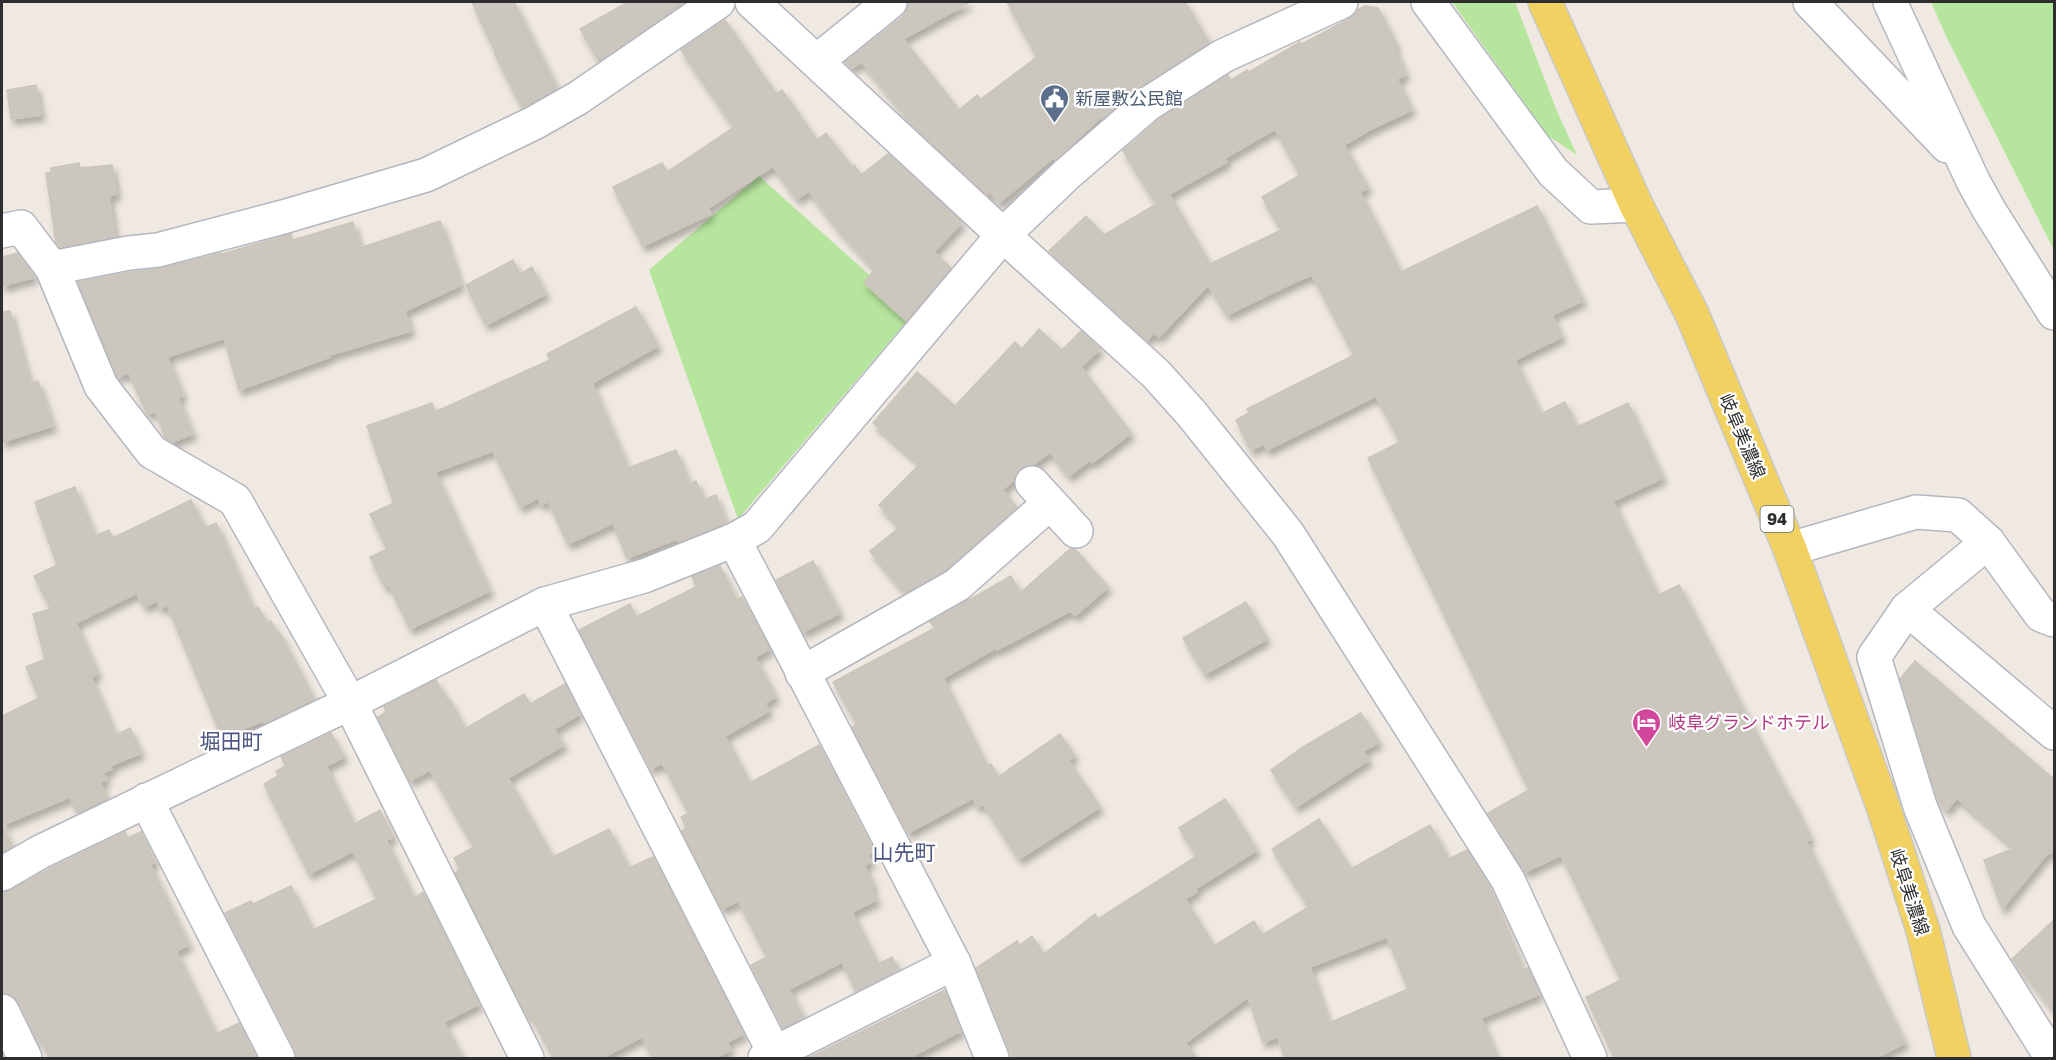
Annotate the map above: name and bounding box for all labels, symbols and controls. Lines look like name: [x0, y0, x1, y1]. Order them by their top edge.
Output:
public building icon: 新屋敷公民館: [1038, 82, 1070, 124]
place label: 新屋敷公民館: [1075, 87, 1183, 109]
street label: 岐阜美濃線: [1715, 390, 1771, 482]
road number: 94: [1760, 506, 1794, 532]
hotel icon: 岐阜グランドホテル: [1631, 706, 1663, 748]
place label: 岐阜グランドホテル: [1668, 711, 1830, 733]
district label: 堀田町: [200, 728, 263, 754]
district label: 山先町: [873, 839, 936, 865]
street label: 岐阜美濃線: [1886, 846, 1934, 938]

